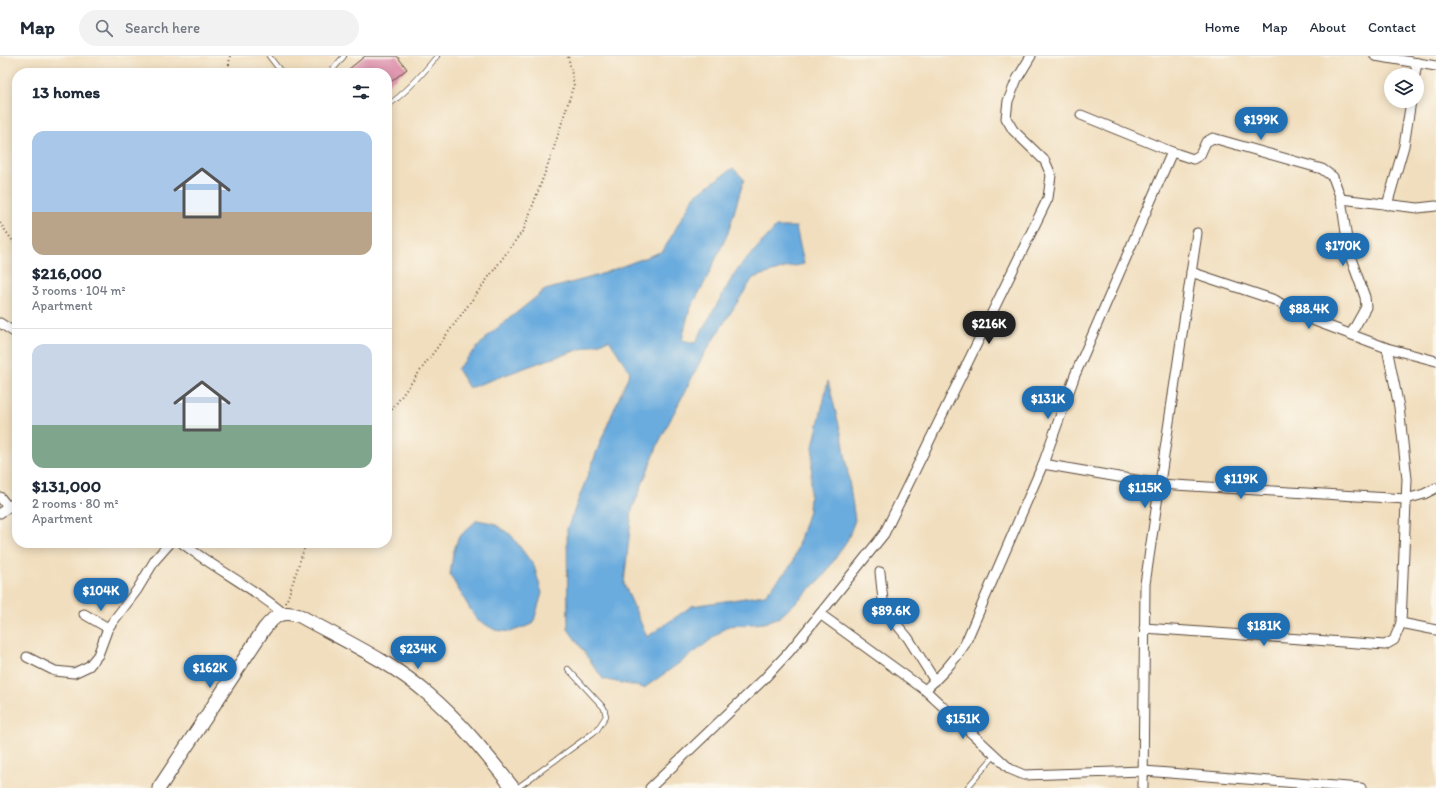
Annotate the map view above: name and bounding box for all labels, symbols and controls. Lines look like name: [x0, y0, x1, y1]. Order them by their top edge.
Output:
search box: [79, 10, 359, 46]
text: Map: [20, 16, 55, 39]
icon: search: [93, 17, 115, 39]
text: Search here: [125, 19, 200, 37]
text: Home: [1205, 19, 1240, 36]
text: Map: [1262, 19, 1288, 36]
text: About: [1310, 19, 1346, 36]
text: Contact: [1368, 19, 1416, 36]
map controls: [1384, 68, 1424, 108]
button: layers: [1384, 68, 1424, 108]
icon: filters: [350, 81, 372, 103]
text: 13 homes: [32, 82, 100, 102]
pin: $199K: [1233, 107, 1289, 141]
text: $199K: [1244, 112, 1278, 127]
icon: home: [166, 157, 238, 229]
pin: $170K: [1315, 233, 1371, 267]
text: $170K: [1325, 238, 1361, 253]
text: $216,000: [32, 263, 102, 283]
text: 3 rooms · 104 m²: [32, 283, 125, 298]
pin: $88.4K: [1276, 296, 1342, 330]
text: Apartment: [32, 298, 93, 313]
text: $88.4K: [1289, 301, 1329, 316]
pin: $216K: [961, 311, 1017, 345]
text: $216K: [972, 316, 1006, 331]
icon: home: [166, 370, 238, 442]
pin: $131K: [1020, 386, 1076, 420]
text: $131K: [1031, 391, 1065, 406]
pin: $119K: [1213, 466, 1269, 500]
text: $119K: [1224, 471, 1258, 486]
pin: $115K: [1117, 475, 1173, 509]
text: $131,000: [32, 476, 101, 496]
text: $115K: [1128, 480, 1162, 495]
text: 2 rooms · 80 m²: [32, 496, 119, 511]
text: Apartment: [32, 511, 93, 526]
pin: $104K: [73, 578, 129, 612]
text: $104K: [83, 583, 119, 598]
pin: $89.6K: [858, 598, 924, 632]
text: $89.6K: [872, 603, 910, 618]
pin: $181K: [1236, 613, 1292, 647]
text: $181K: [1247, 618, 1281, 633]
pin: $234K: [390, 636, 446, 670]
text: $234K: [400, 641, 436, 656]
pin: $162K: [182, 655, 238, 689]
text: $162K: [193, 660, 227, 675]
pin: $151K: [935, 706, 991, 740]
text: $151K: [946, 711, 980, 726]

